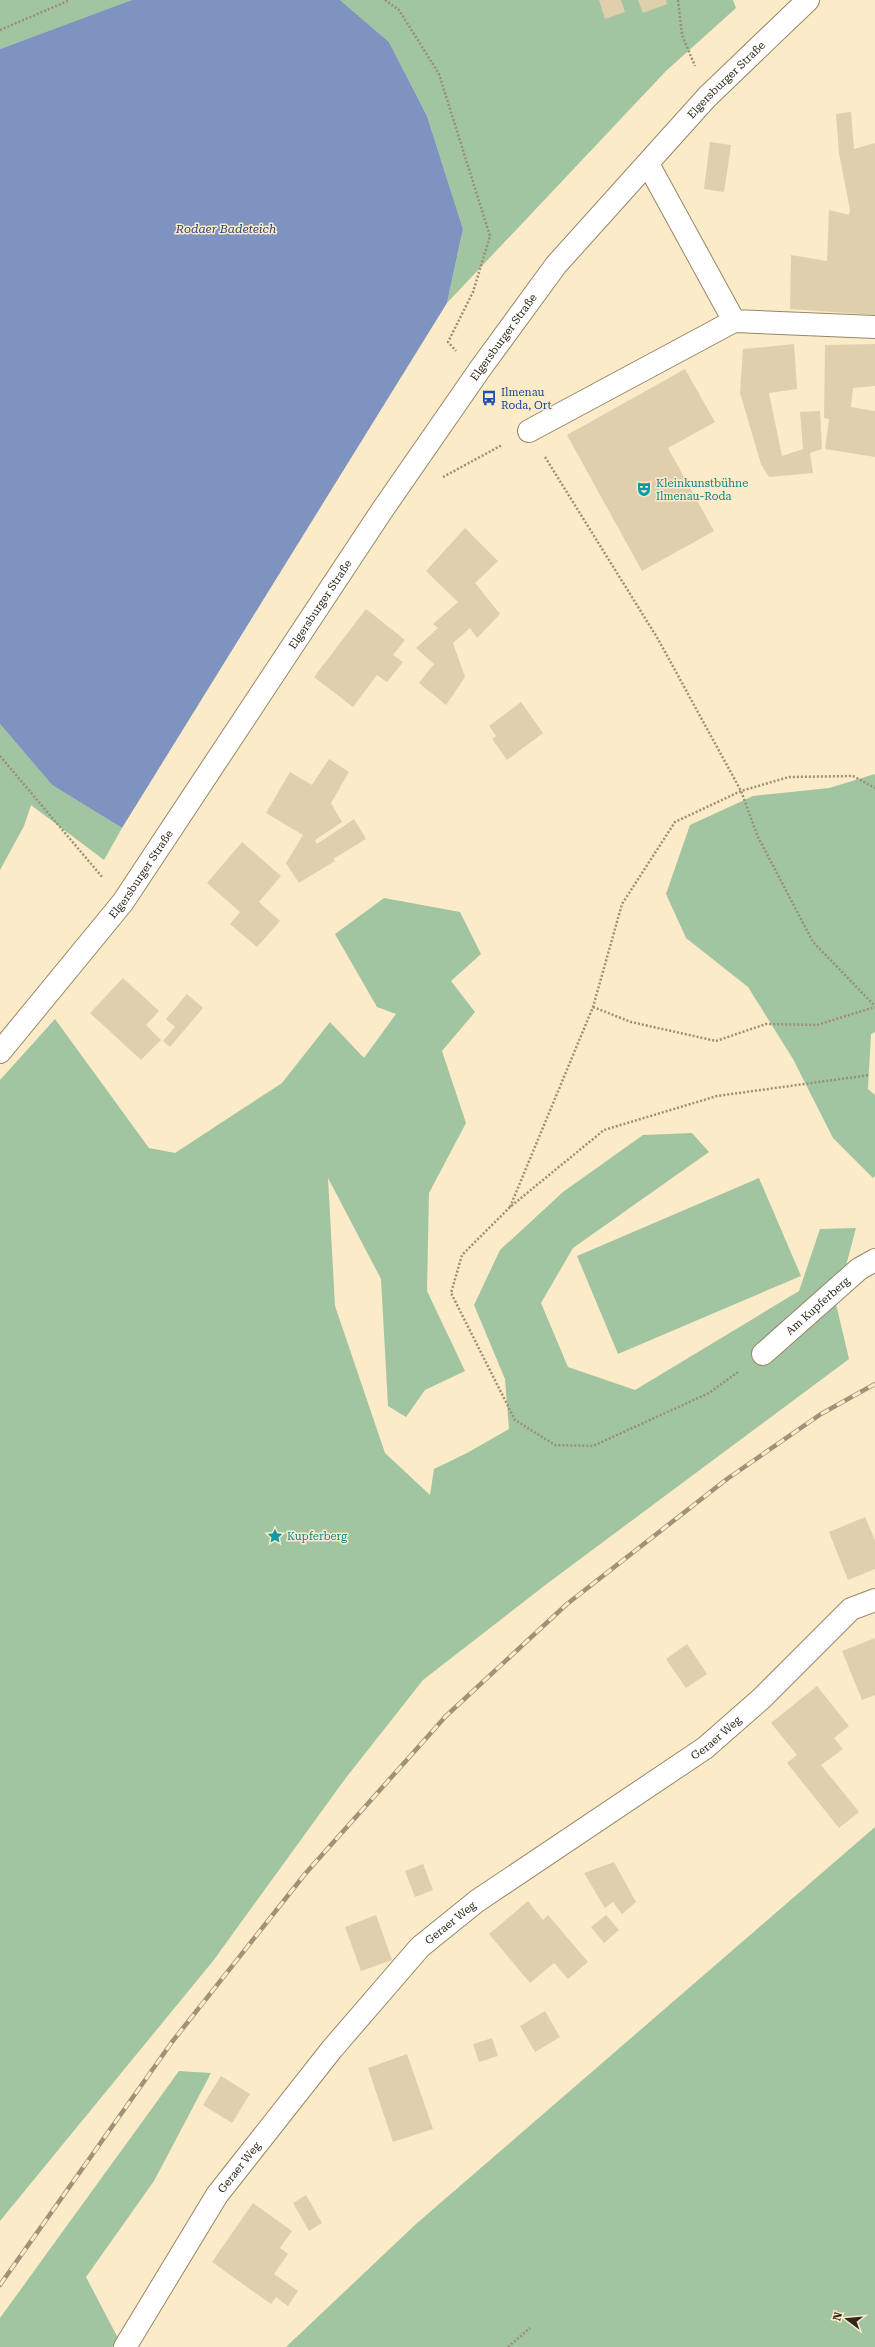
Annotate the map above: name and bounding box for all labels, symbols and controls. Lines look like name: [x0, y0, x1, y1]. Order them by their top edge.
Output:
street label: Elgersburger Straße: [685, 38, 768, 121]
water label: Rodaer Badeteich: [175, 222, 276, 236]
street label: Elgersburger Straße: [467, 291, 539, 383]
place label: Ilmenau Roda, Ort: [501, 386, 552, 412]
bus stop icon: Ilmenau Roda, Ort: [480, 389, 498, 407]
place label: Kleinkunstbühne Ilmenau-Roda: [656, 477, 748, 503]
theatre icon: Kleinkunstbühne Ilmenau-Roda: [635, 480, 653, 498]
street label: Elgersburger Straße: [286, 557, 354, 651]
street label: Elgersburger Straße: [106, 827, 175, 921]
street label: Am Kupferberg: [783, 1273, 853, 1337]
place icon: Kupferberg: [266, 1527, 284, 1545]
place label: Kupferberg: [287, 1530, 348, 1543]
street label: Geraer Weg: [688, 1713, 744, 1762]
street label: Geraer Weg: [422, 1898, 479, 1947]
street label: Geraer Weg: [215, 2139, 263, 2195]
north arrow: [827, 2299, 867, 2339]
text: N: [830, 2310, 845, 2322]

